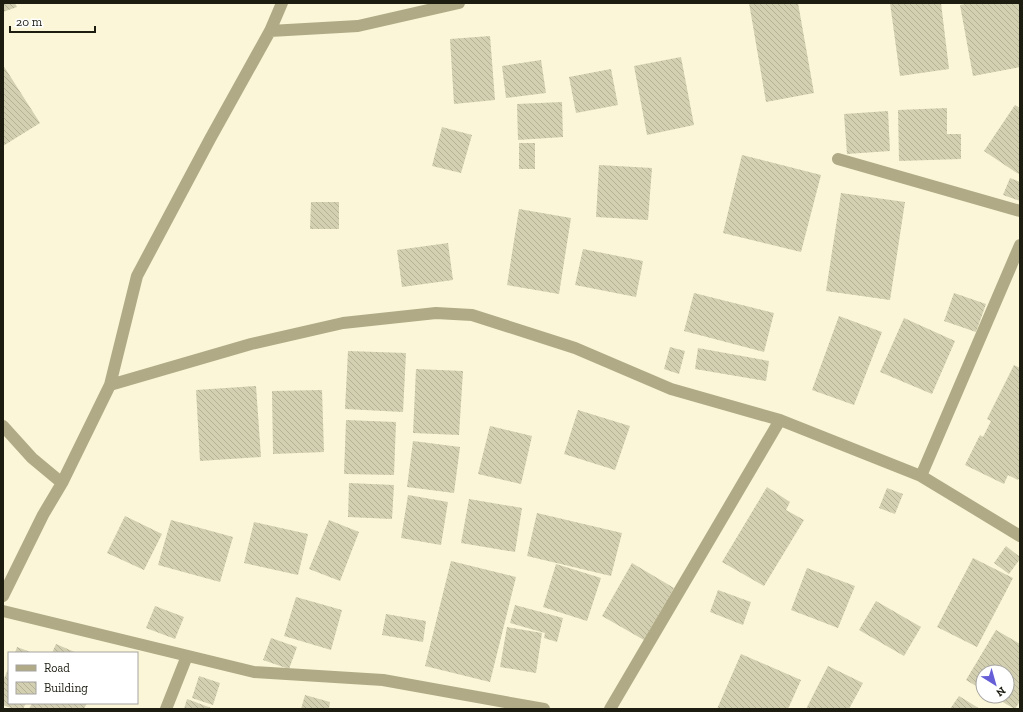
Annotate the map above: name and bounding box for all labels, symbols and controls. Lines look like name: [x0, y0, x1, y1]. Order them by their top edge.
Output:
scale bar: [10, 8, 95, 34]
text: 20 m: [16, 15, 43, 29]
legend: [8, 652, 138, 704]
text: Road: [44, 661, 70, 675]
north arrow: [975, 664, 1015, 704]
text: Building: [44, 681, 88, 695]
text: N: [993, 684, 1008, 700]

